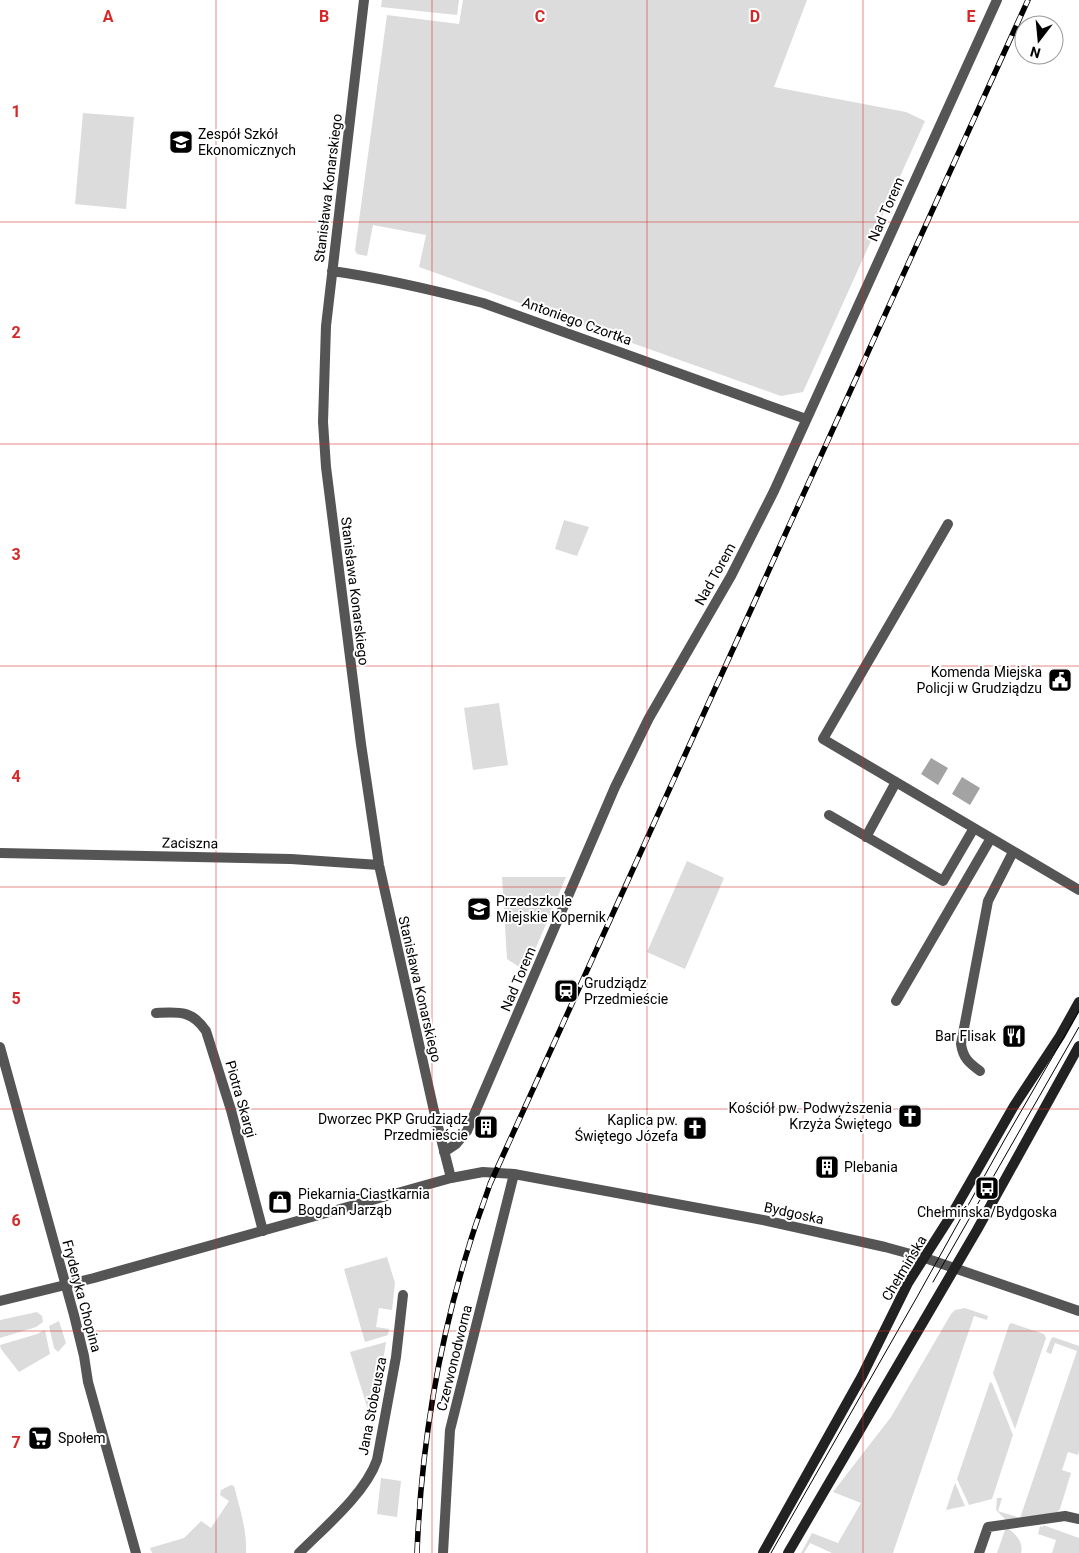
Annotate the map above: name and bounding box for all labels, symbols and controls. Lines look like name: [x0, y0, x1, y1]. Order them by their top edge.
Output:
text: A: [103, 7, 114, 26]
text: B: [319, 7, 329, 26]
text: C: [535, 7, 545, 26]
text: D: [750, 7, 760, 26]
text: E: [967, 7, 976, 26]
north arrow: [1014, 15, 1064, 65]
text: N: [1028, 43, 1042, 62]
text: 1: [11, 102, 21, 121]
street label: Stanisława Konarskiego: [311, 113, 345, 263]
place label: Zespół Szkół Ekonomicznych: [198, 126, 296, 158]
school or university icon: Zespół Szkół Ekonomicznych: [168, 129, 194, 155]
street label: Nad Torem: [865, 174, 907, 244]
street label: Antoniego Czortka: [520, 294, 634, 348]
text: 2: [11, 323, 21, 342]
street label: Stanisława Konarskiego: [338, 516, 372, 666]
street label: Nad Torem: [691, 540, 739, 608]
text: 3: [11, 545, 21, 564]
place label: Komenda Miejska Policji w Grudziądzu: [916, 664, 1042, 696]
public building icon: Komenda Miejska Policji w Grudziądzu: [1047, 667, 1073, 693]
text: 4: [11, 767, 21, 786]
street label: Zaciszna: [162, 835, 218, 851]
place label: Przedszkole Miejskie Kopernik: [496, 893, 607, 925]
school or university icon: Przedszkole Miejskie Kopernik: [466, 896, 492, 922]
street label: Stanisława Konarskiego: [395, 914, 445, 1064]
street label: Nad Torem: [497, 944, 539, 1014]
place label: Grudziądz Przedmieście: [584, 975, 668, 1007]
station icon: Grudziądz Przedmieście: [553, 978, 579, 1004]
text: 5: [11, 989, 21, 1008]
restaurant icon: Bar Flisak: [1001, 1023, 1027, 1049]
place label: Bar Flisak: [935, 1028, 997, 1044]
street label: Piotra Skargi: [222, 1059, 260, 1139]
place label: Kościół pw. Podwyższenia Krzyża Świętego: [729, 1100, 892, 1132]
church icon: Kościół pw. Podwyższenia Krzyża Świętego: [897, 1103, 923, 1129]
place label: Dworzec PKP Grudziądz Przedmieście: [318, 1111, 468, 1143]
place label: Kaplica pw. Świętego Józefa: [575, 1112, 678, 1144]
building icon: Dworzec PKP Grudziądz Przedmieście: [473, 1114, 499, 1140]
church icon: Kaplica pw. Świętego Józefa: [682, 1115, 708, 1141]
building icon: Plebania: [814, 1154, 840, 1180]
place label: Plebania: [844, 1159, 898, 1175]
bus stop icon: Chełmińska/Bydgoska: [974, 1175, 1000, 1201]
place label: Piekarnia-Ciastkarnia Bogdan Jarząb: [298, 1186, 430, 1218]
shop icon: Piekarnia-Ciastkarnia Bogdan Jarząb: [267, 1189, 293, 1215]
street label: Bydgoska: [763, 1199, 825, 1227]
place label: Chełmińska/Bydgoska: [917, 1204, 1057, 1220]
text: 6: [11, 1211, 21, 1230]
street label: Chełmińska: [878, 1232, 930, 1304]
street label: Fryderyka Chopina: [59, 1238, 105, 1354]
street label: Czerwonodworna: [433, 1303, 475, 1413]
street label: Jana Stobeusza: [355, 1356, 389, 1456]
supermarket icon: Społem: [27, 1425, 53, 1451]
place label: Społem: [58, 1430, 106, 1446]
text: 7: [11, 1433, 21, 1452]

